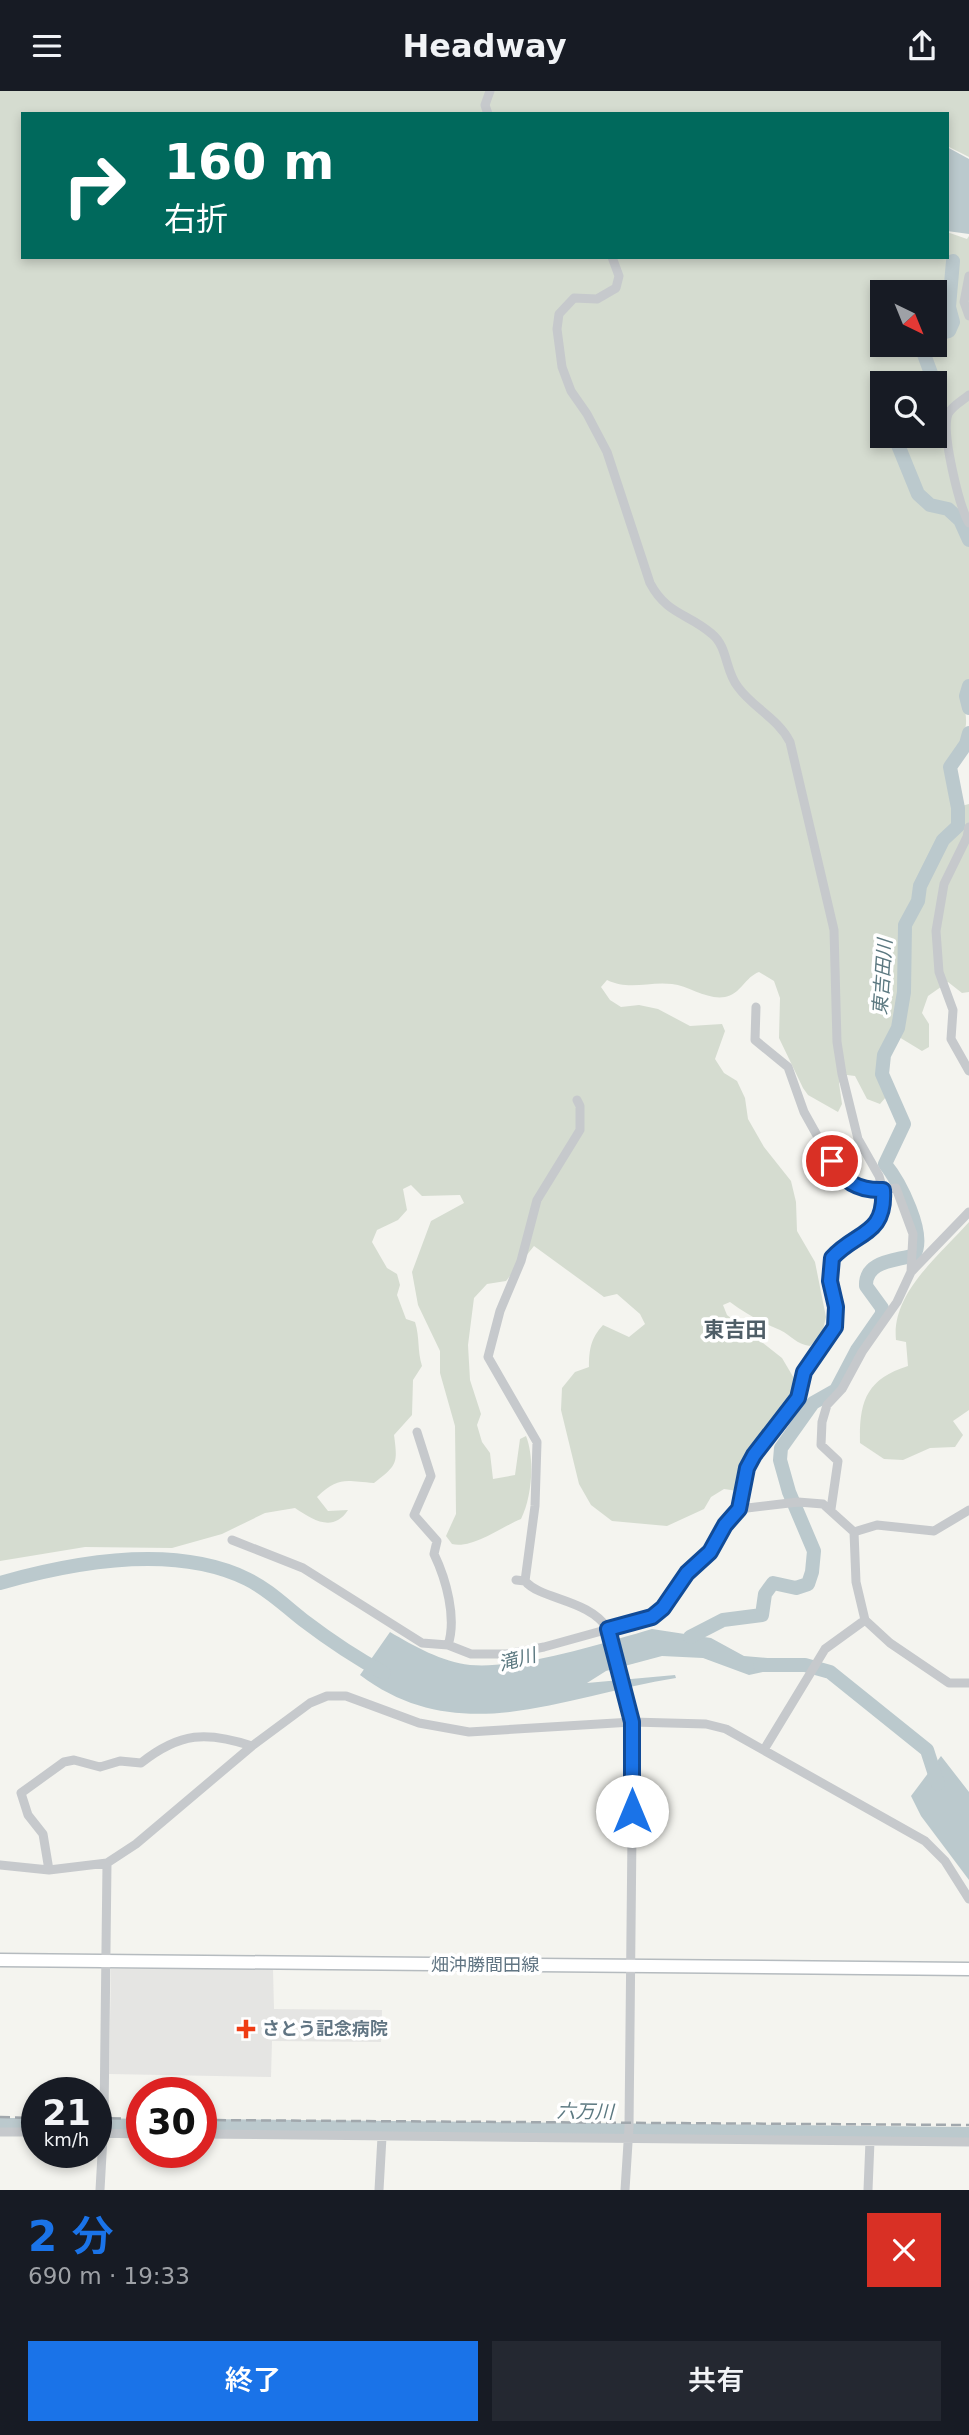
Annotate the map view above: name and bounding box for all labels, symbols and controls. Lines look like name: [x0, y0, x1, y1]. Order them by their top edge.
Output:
icon: menu: [28, 27, 66, 65]
text: Headway: [402, 27, 567, 65]
icon: share: [903, 27, 941, 65]
text: 160 m: [164, 134, 334, 191]
icon: right: [49, 140, 140, 231]
text: 右折: [164, 200, 228, 238]
north arrow: [870, 280, 947, 357]
map controls: [870, 280, 947, 448]
button: search: [870, 371, 947, 448]
water label: 東吉田川: [868, 936, 896, 1016]
pin: [802, 1131, 862, 1191]
icon: arrive: [813, 1142, 851, 1180]
district label: 東吉田: [704, 1318, 767, 1342]
water label: 滝川: [496, 1643, 540, 1675]
position arrow: [595, 1774, 669, 1848]
street label: 畑沖勝間田線: [431, 1954, 539, 1975]
place label: さとう記念病院: [262, 2018, 388, 2039]
marker: さとう記念病院: [236, 2019, 256, 2039]
speed limit sign: 30: [126, 2077, 217, 2168]
text: 21: [42, 2093, 91, 2133]
water label: 六万川: [556, 2100, 616, 2123]
text: km/h: [44, 2129, 89, 2150]
text: 2 分: [28, 2212, 114, 2261]
button: close: [867, 2213, 941, 2287]
text: 690 m · 19:33: [28, 2263, 190, 2289]
button: 終了: [28, 2341, 478, 2421]
button: 共有: [492, 2341, 941, 2421]

